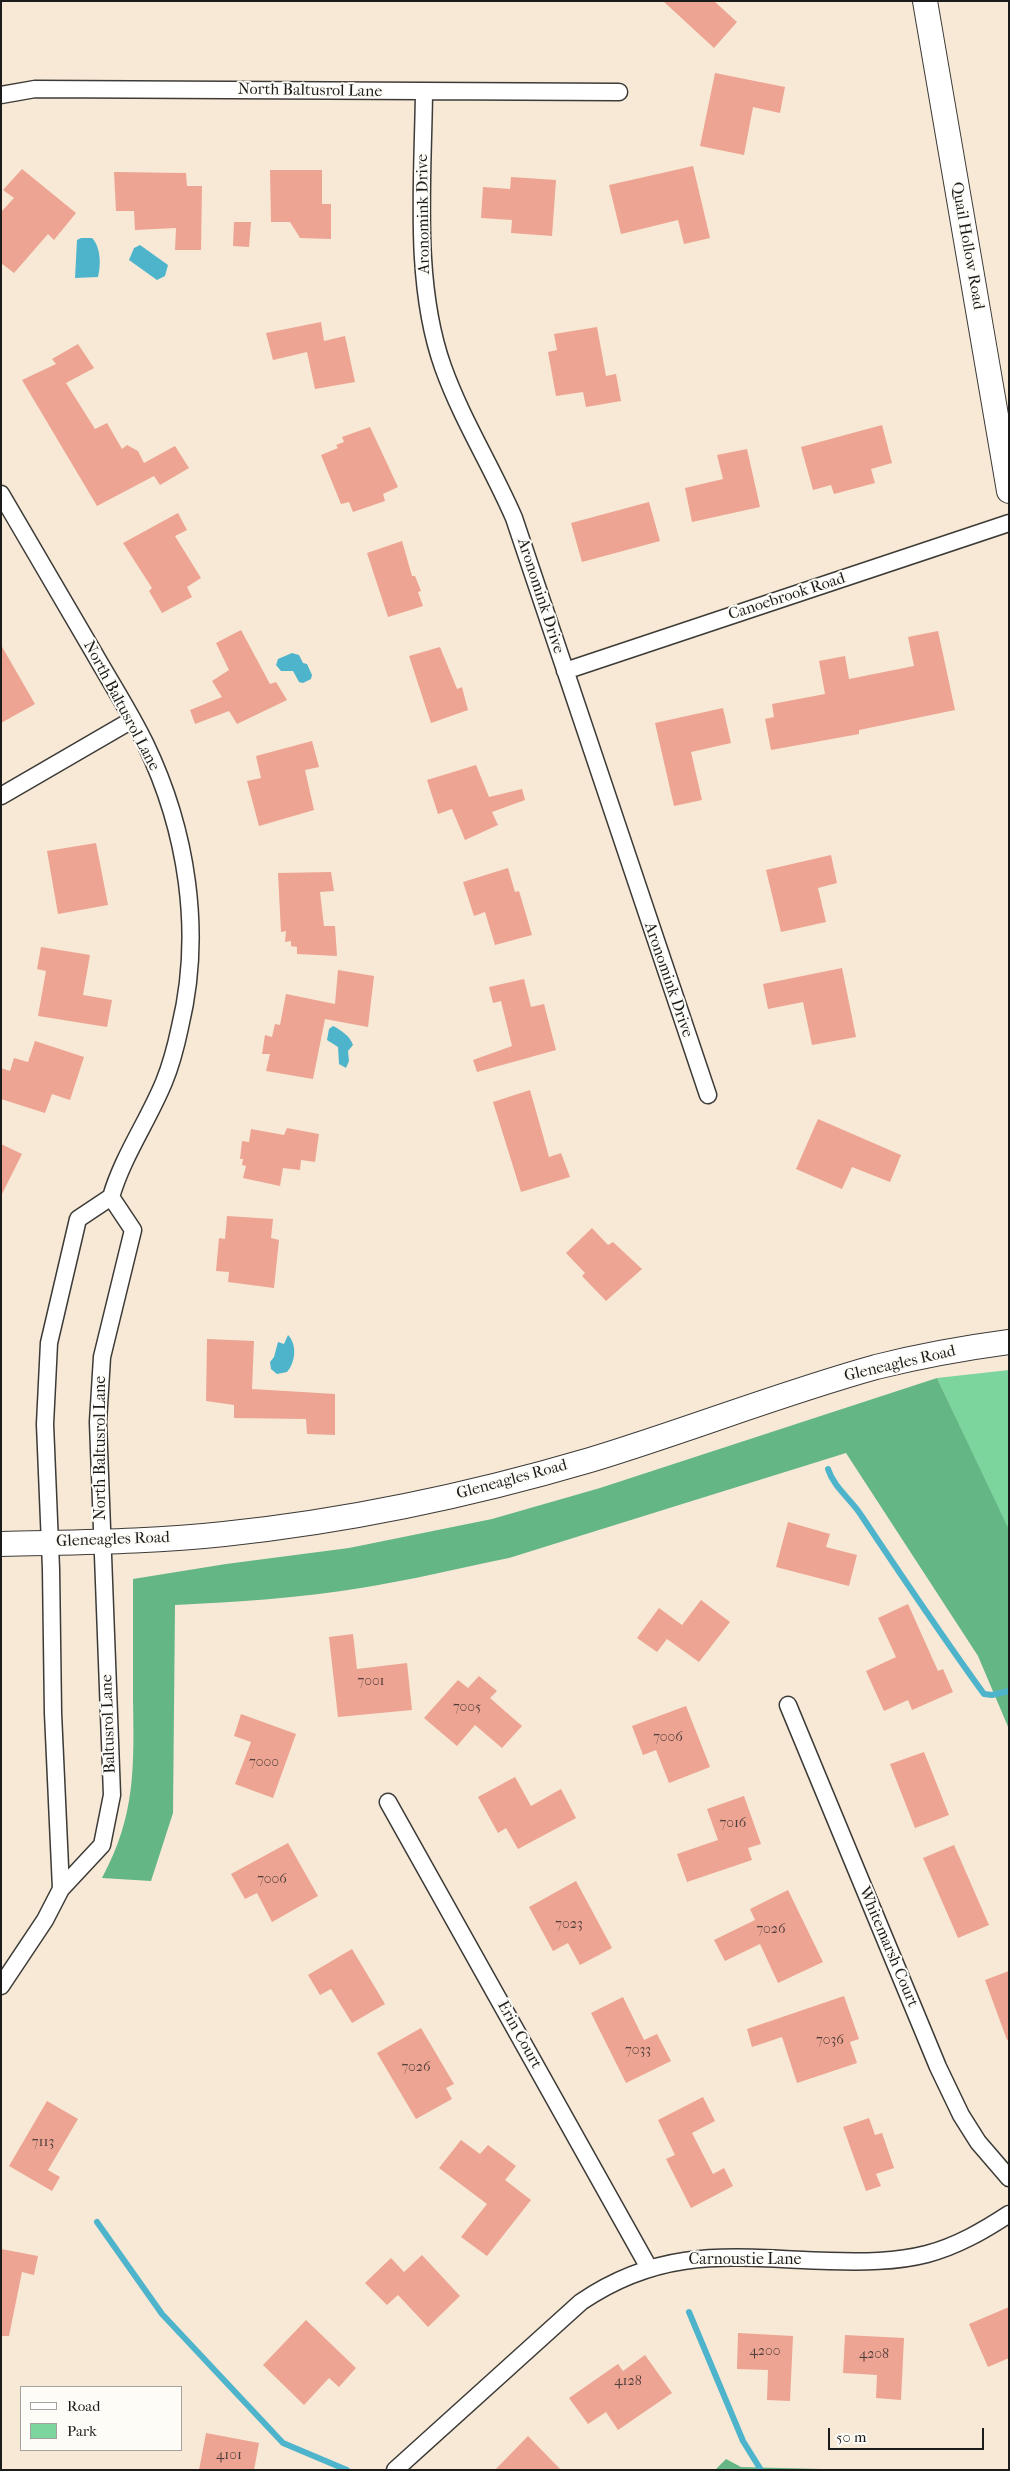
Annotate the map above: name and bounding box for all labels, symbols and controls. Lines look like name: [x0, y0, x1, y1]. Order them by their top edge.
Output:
street label: North Baltusrol Lane: [238, 80, 382, 102]
street label: Aronomink Drive: [413, 154, 435, 274]
street label: Quail Hollow Road: [946, 181, 988, 311]
street label: Aronomink Drive: [512, 536, 568, 656]
street label: Canoebrook Road: [726, 569, 848, 625]
street label: North Baltusrol Lane: [79, 638, 163, 774]
street label: Aronomink Drive: [639, 920, 697, 1040]
street label: Gleneagles Road: [842, 1342, 958, 1386]
street label: North Baltusrol Lane: [91, 1376, 111, 1520]
street label: Gleneagles Road: [455, 1456, 569, 1504]
street label: Gleneagles Road: [56, 1528, 170, 1552]
street label: Baltusrol Lane: [98, 1674, 120, 1774]
house number: 7001: [357, 1674, 385, 1690]
house number: 7005: [453, 1700, 481, 1716]
house number: 7006: [653, 1730, 683, 1746]
house number: 7000: [249, 1755, 279, 1771]
house number: 7016: [720, 1816, 746, 1832]
house number: 7006: [257, 1872, 287, 1888]
street label: Whitemarsh Court: [854, 1884, 922, 2010]
house number: 7023: [555, 1917, 583, 1933]
house number: 7026: [756, 1922, 786, 1938]
street label: Erin Court: [493, 1998, 545, 2072]
house number: 7036: [816, 2033, 844, 2049]
house number: 7033: [625, 2043, 651, 2059]
house number: 7026: [401, 2060, 431, 2076]
house number: 7113: [32, 2135, 54, 2151]
street label: Carnoustie Lane: [689, 2250, 801, 2270]
house number: 4200: [750, 2344, 780, 2360]
house number: 4208: [859, 2347, 889, 2363]
house number: 4128: [614, 2374, 642, 2390]
legend: [20, 2386, 182, 2451]
text: Road: [67, 2397, 100, 2415]
scale bar: [830, 2418, 986, 2450]
text: Park: [67, 2422, 97, 2440]
text: 50 m: [836, 2428, 866, 2446]
house number: 4101: [216, 2448, 242, 2464]

